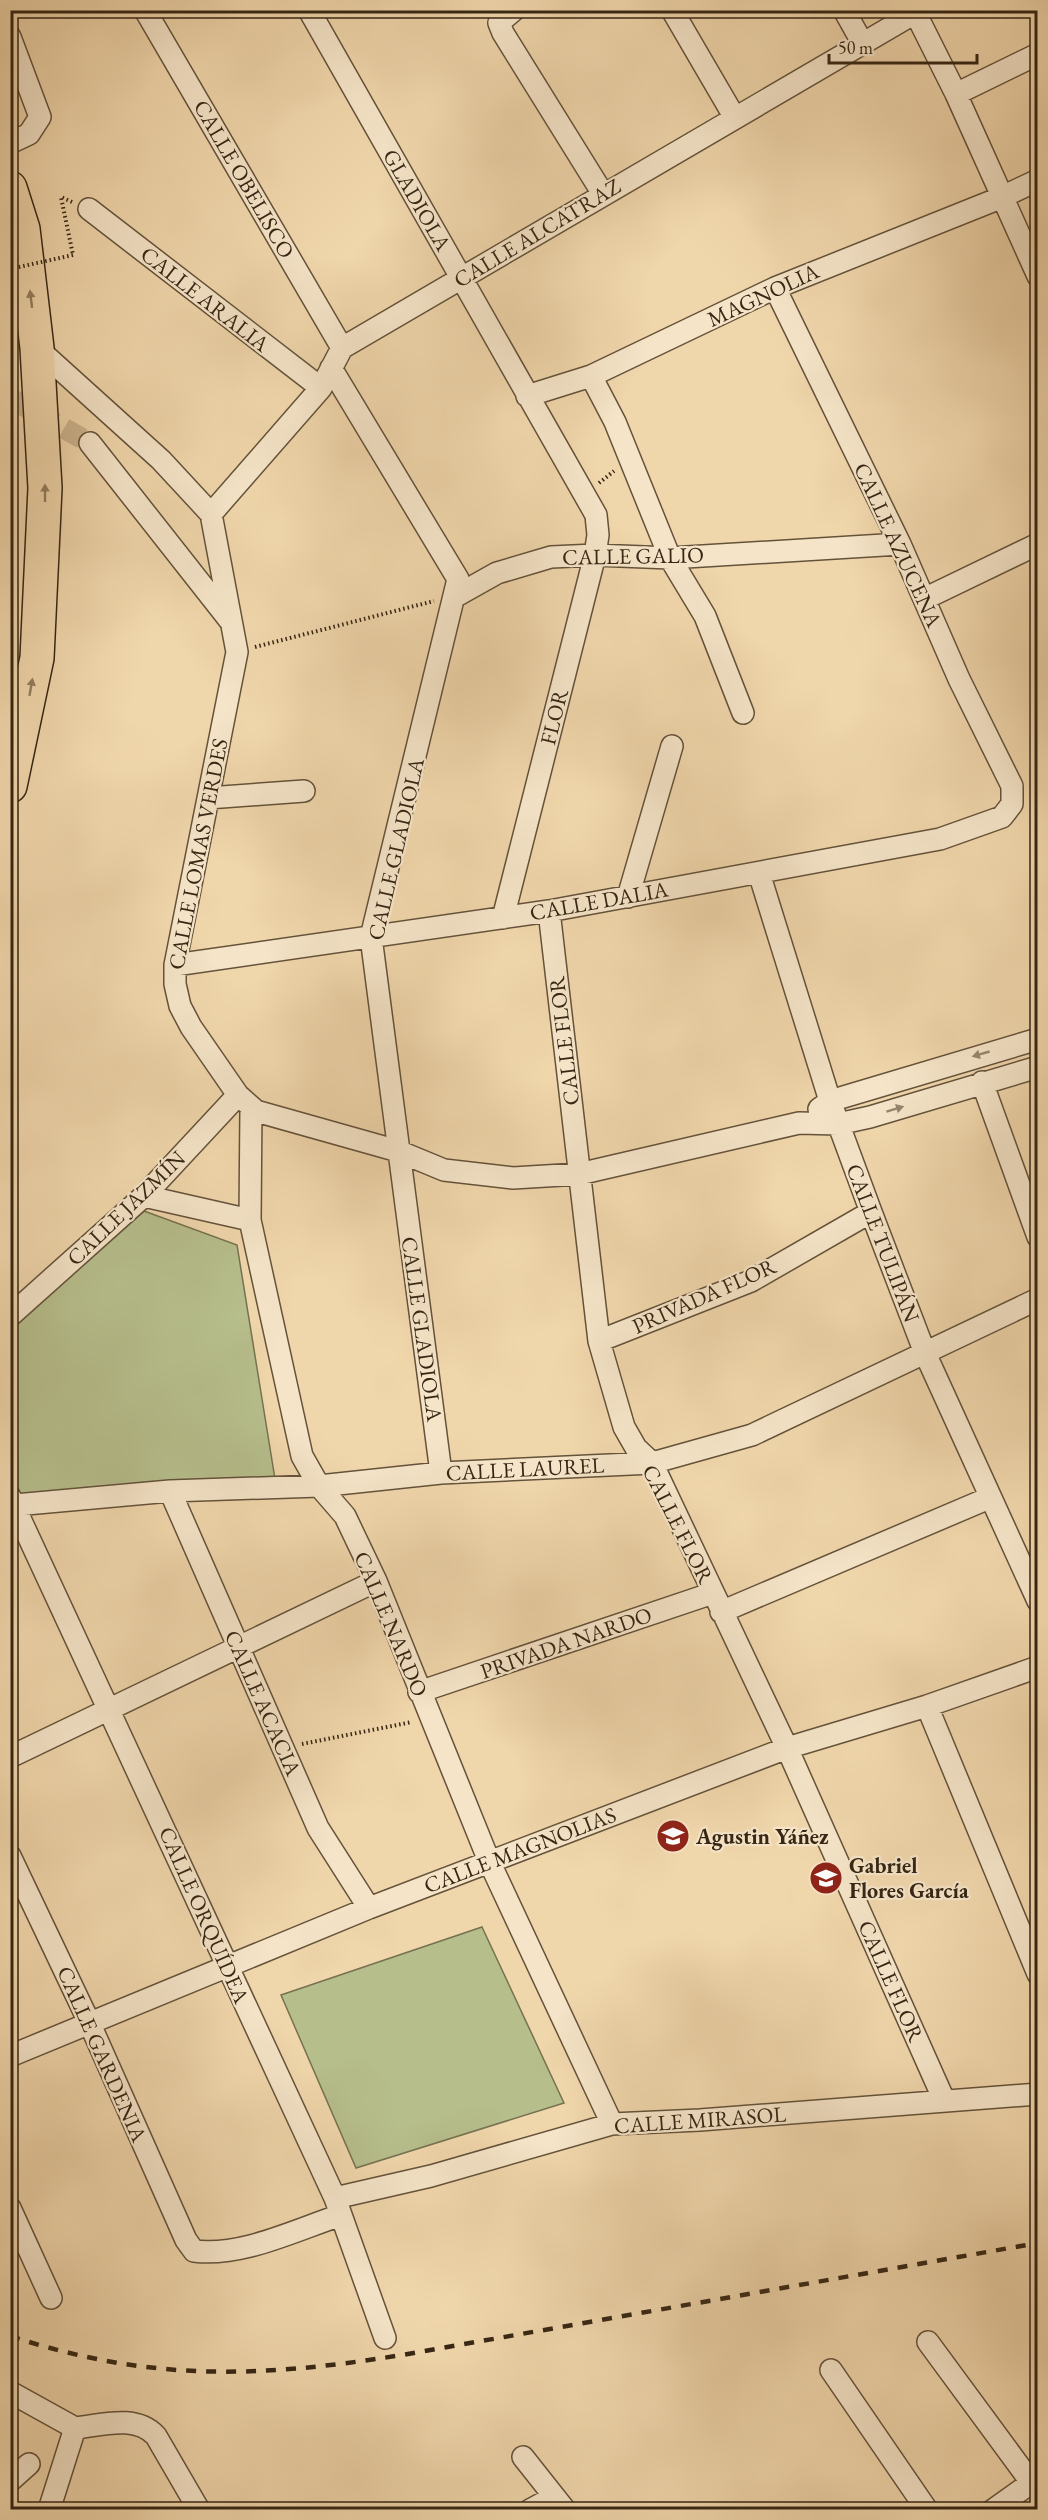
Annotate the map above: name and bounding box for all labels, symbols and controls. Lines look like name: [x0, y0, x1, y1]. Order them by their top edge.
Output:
scale bar: [829, 27, 978, 65]
text: 50 m: [838, 36, 873, 59]
street label: CALLE OBELISCO: [187, 94, 301, 264]
street label: GLADIOLA: [376, 144, 458, 257]
street label: CALLE ALCATRAZ: [448, 172, 626, 294]
street label: CALLE ARALIA: [135, 240, 276, 359]
street label: MAGNOLIA: [702, 256, 824, 334]
one-way arrow: [26, 289, 36, 308]
street label: CALLE AZUCENA: [847, 458, 949, 633]
one-way arrow: [40, 483, 50, 502]
street label: CALLE GALIO: [562, 540, 704, 572]
one-way arrow: [27, 678, 36, 697]
street label: FLOR: [533, 686, 575, 748]
street label: CALLE LOMAS VERDES: [161, 736, 235, 972]
street label: CALLE GLADIOLA: [361, 754, 431, 943]
street label: CALLE DALIA: [528, 874, 671, 927]
street label: CALLE FLOR: [542, 974, 586, 1107]
one-way arrow: [972, 1050, 990, 1060]
one-way arrow: [886, 1104, 904, 1113]
street label: CALLE JAZMÍN: [61, 1144, 192, 1272]
street label: CALLE TULIPÁN: [839, 1160, 927, 1327]
street label: CALLE GLADIOLA: [395, 1235, 449, 1424]
street label: PRIVADA FLOR: [627, 1251, 781, 1341]
street label: CALLE LAUREL: [445, 1450, 605, 1488]
street label: CALLE FLOR: [636, 1460, 721, 1589]
street label: CALLE NARDO: [347, 1547, 435, 1701]
street label: PRIVADA NARDO: [476, 1600, 656, 1686]
street label: CALLE ACACIA: [218, 1626, 308, 1781]
street label: CALLE MAGNOLIAS: [420, 1800, 620, 1900]
school or university icon: Agustin Yáñez: [655, 1818, 691, 1854]
street label: CALLE ORQUÍDEA: [152, 1822, 256, 2009]
place label: Agustin Yáñez: [695, 1822, 829, 1851]
place label: Gabriel Flores García: [849, 1851, 969, 1905]
school or university icon: Gabriel Flores García: [808, 1860, 844, 1896]
street label: CALLE FLOR: [851, 1916, 931, 2047]
street label: CALLE GARDENIA: [50, 1962, 154, 2147]
street label: CALLE MIRASOL: [613, 2100, 787, 2140]

